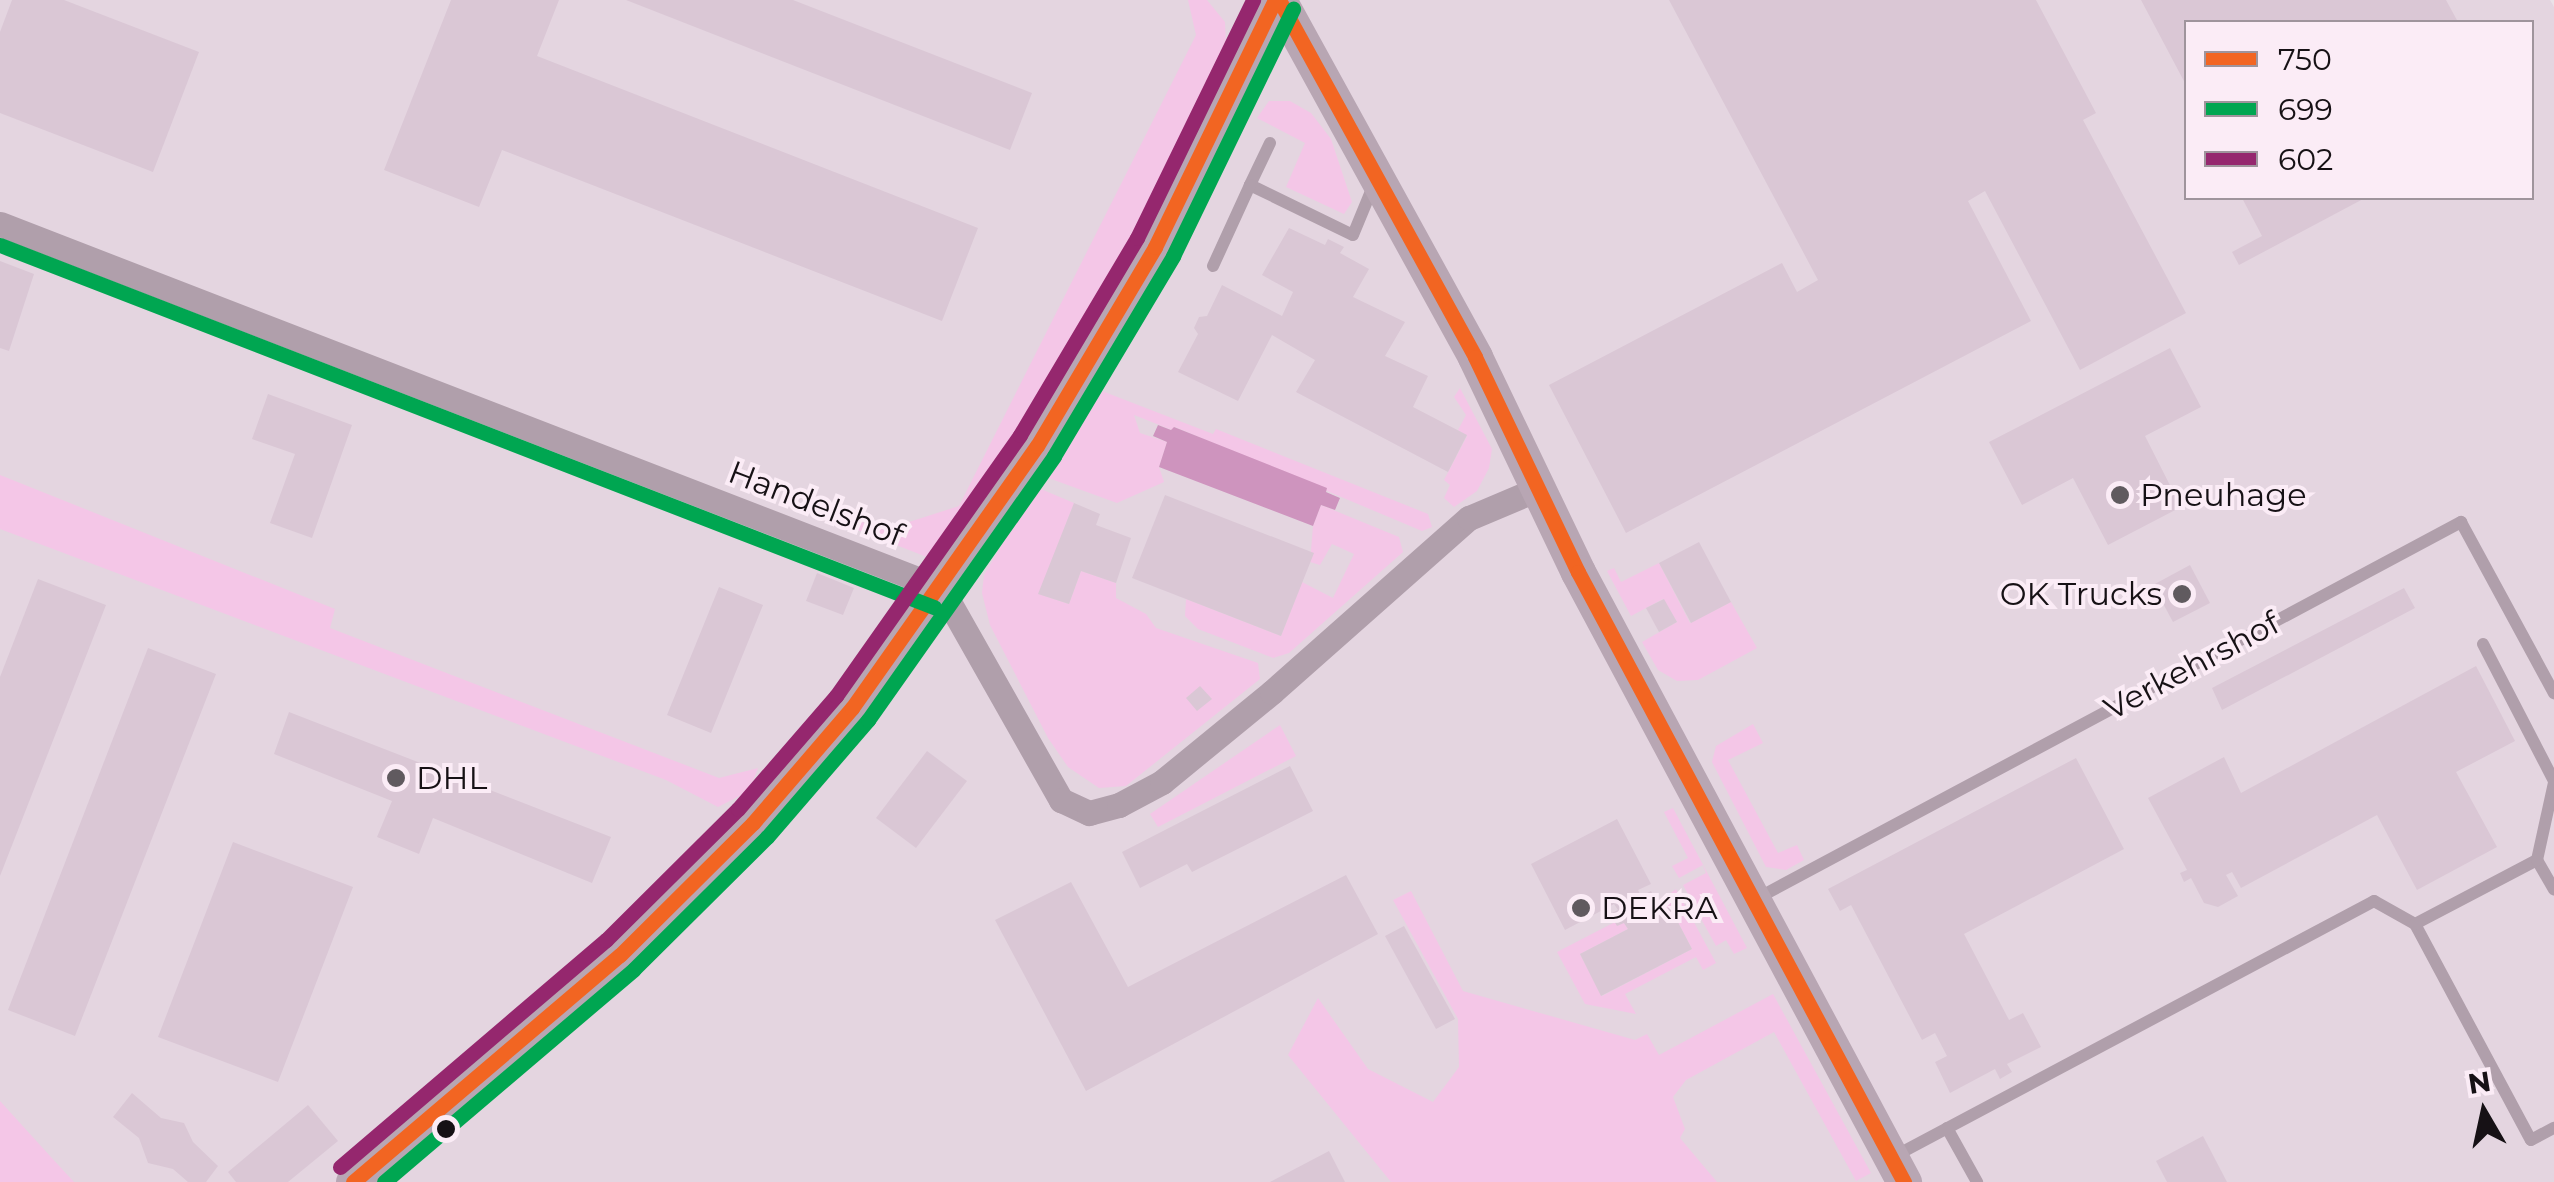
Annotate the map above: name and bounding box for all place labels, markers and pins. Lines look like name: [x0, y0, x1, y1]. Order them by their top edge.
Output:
place label: Pneuhage: [2140, 476, 2306, 514]
marker: Pneuhage: [2109, 484, 2131, 506]
place label: OK Trucks: [2000, 575, 2162, 613]
marker: OK Trucks: [2171, 583, 2193, 605]
place label: DHL: [416, 759, 487, 797]
marker: DHL: [385, 767, 407, 789]
place label: DEKRA: [1601, 889, 1718, 927]
marker: DEKRA: [1570, 897, 1592, 919]
unlabelled marker: [436, 1119, 456, 1139]

